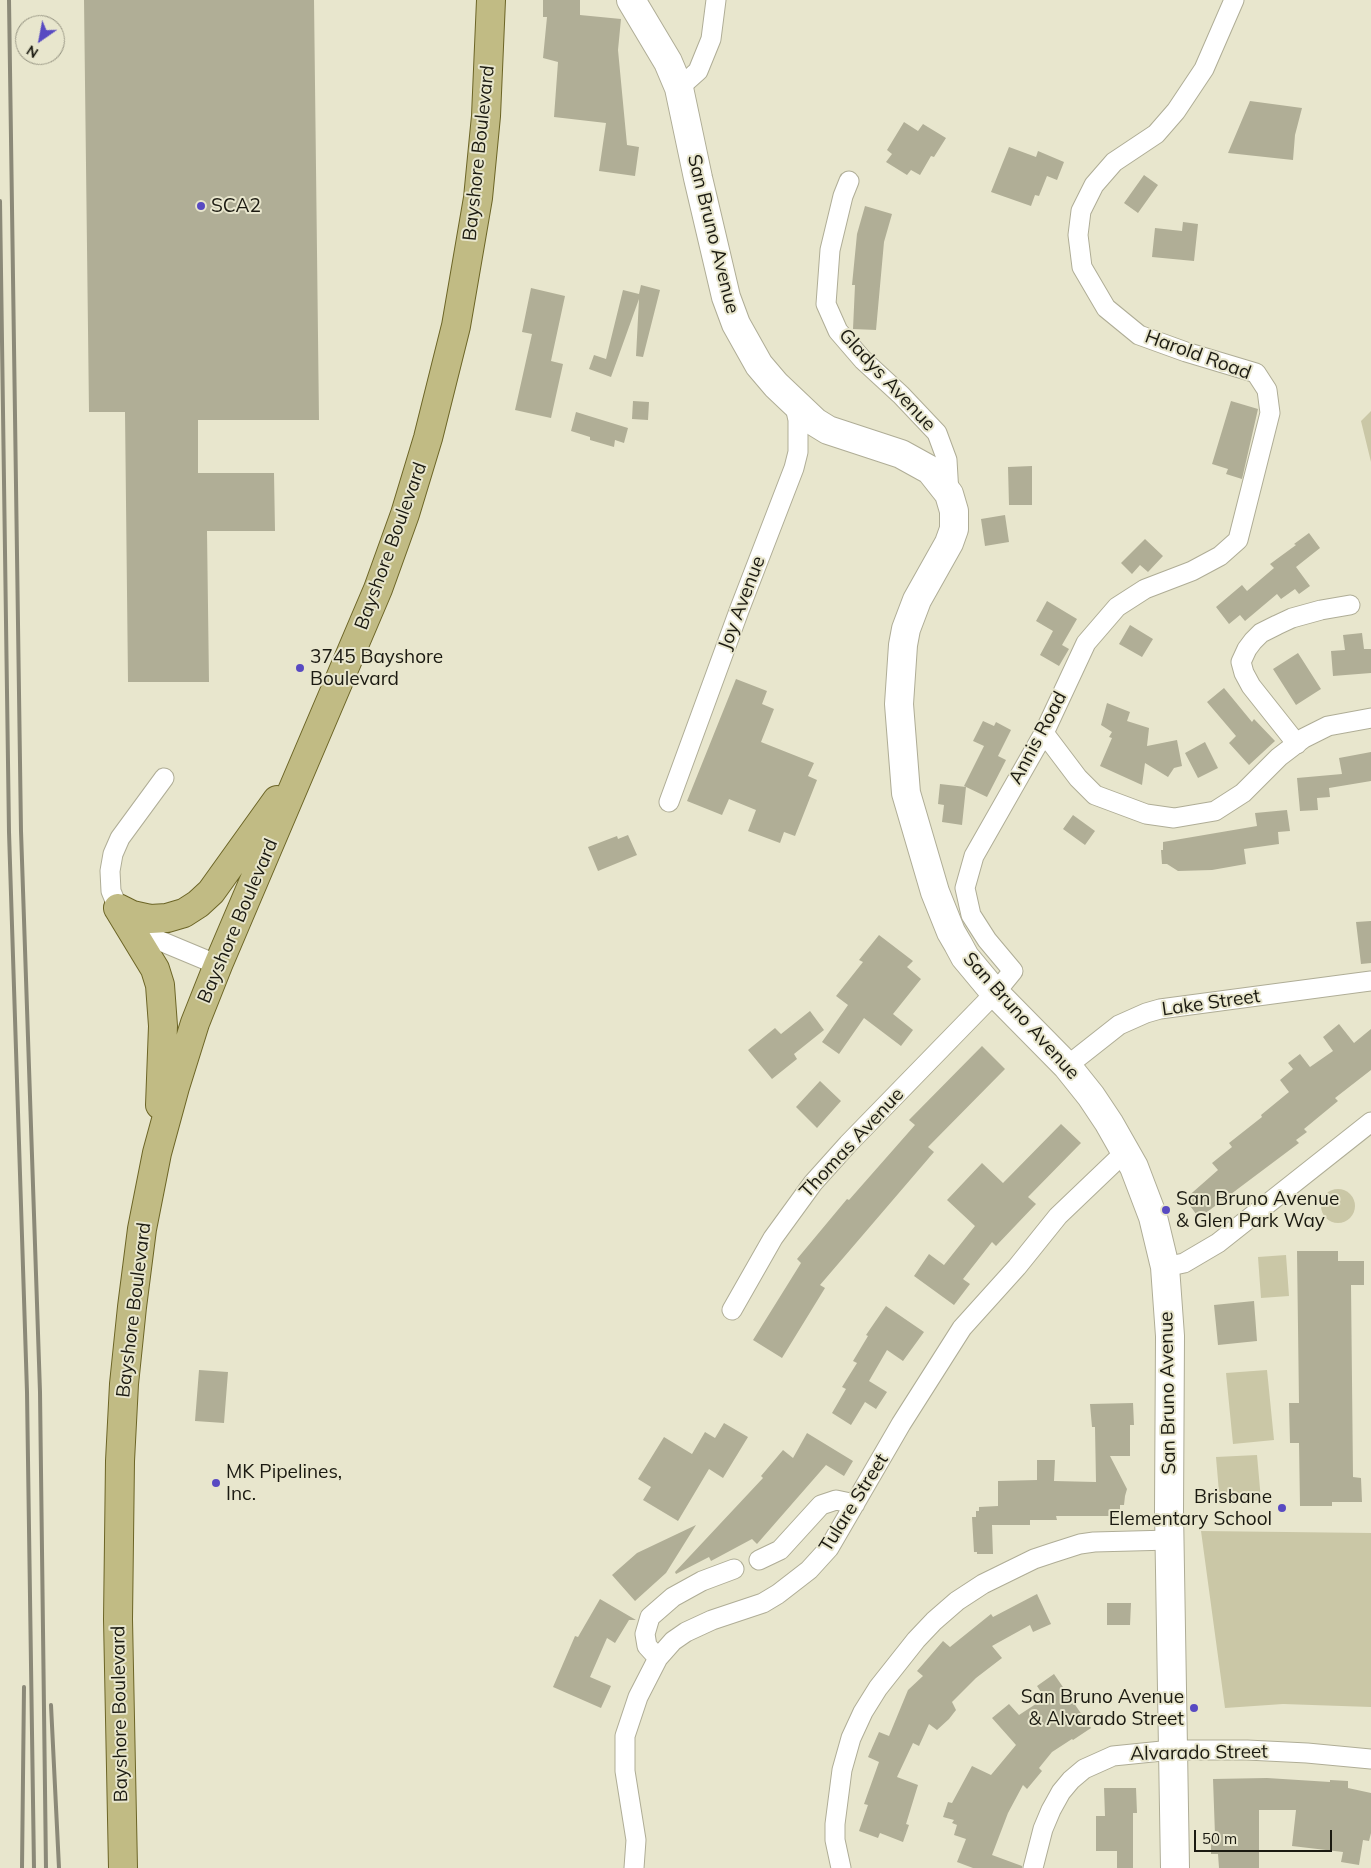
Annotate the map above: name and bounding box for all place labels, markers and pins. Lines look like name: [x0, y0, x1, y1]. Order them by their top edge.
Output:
place label: SCA2: [211, 195, 261, 217]
marker: SCA2: [195, 200, 207, 212]
place label: 3745 Bayshore Boulevard: [310, 646, 443, 690]
marker: 3745 Bayshore Boulevard: [294, 662, 306, 674]
place label: San Bruno Avenue & Glen Park Way: [1176, 1188, 1339, 1232]
marker: San Bruno Avenue & Glen Park Way: [1160, 1204, 1172, 1216]
place label: MK Pipelines, Inc.: [226, 1461, 342, 1505]
marker: MK Pipelines, Inc.: [210, 1477, 222, 1489]
place label: Brisbane Elementary School: [1109, 1486, 1272, 1530]
marker: Brisbane Elementary School: [1276, 1502, 1288, 1514]
place label: San Bruno Avenue & Alvarado Street: [1021, 1686, 1184, 1730]
marker: San Bruno Avenue & Alvarado Street: [1188, 1702, 1200, 1714]

